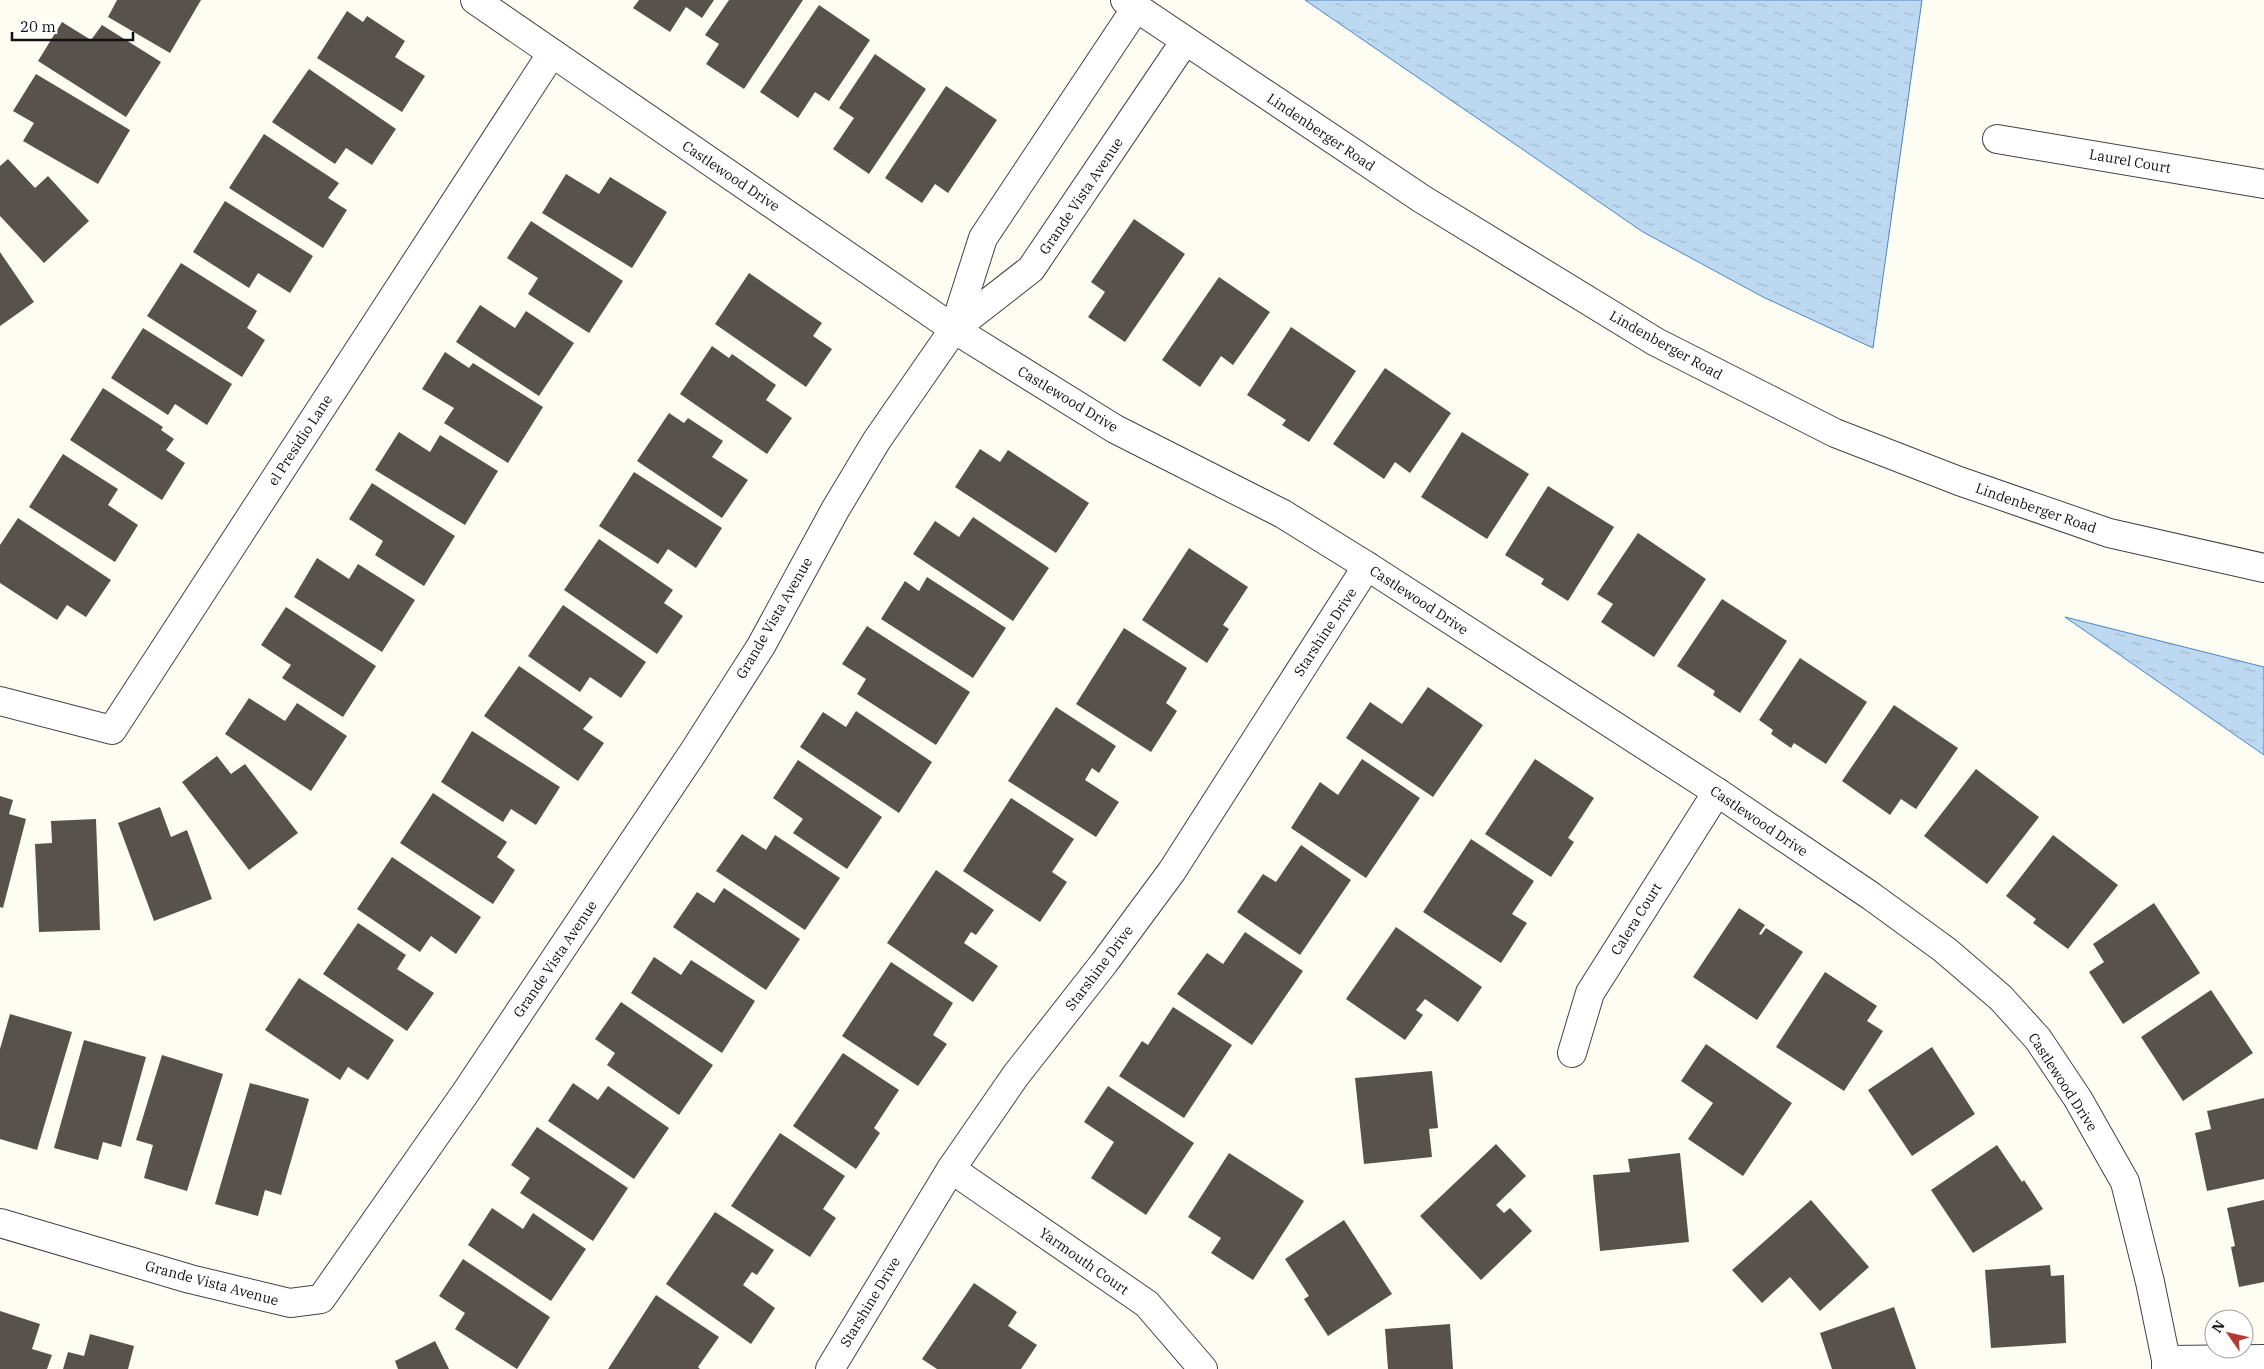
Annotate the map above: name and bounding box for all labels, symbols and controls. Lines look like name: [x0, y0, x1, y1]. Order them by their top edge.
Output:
scale bar: [12, 10, 134, 42]
text: 20 m: [20, 17, 56, 36]
street label: Lindenberger Road: [1263, 89, 1379, 175]
street label: Grande Vista Avenue: [1035, 134, 1127, 258]
street label: Castlewood Drive: [679, 137, 783, 215]
street label: Laurel Court: [2088, 145, 2172, 177]
street label: Lindenberger Road: [1606, 306, 1726, 384]
street label: Castlewood Drive: [1015, 362, 1121, 436]
street label: el Presidio Lane: [264, 391, 336, 489]
street label: Lindenberger Road: [1973, 479, 2099, 537]
street label: Grande Vista Avenue: [732, 554, 816, 682]
street label: Castlewood Drive: [1366, 561, 1472, 639]
street label: Starshine Drive: [1290, 584, 1360, 680]
street label: Castlewood Drive: [1707, 782, 1811, 860]
street label: Calera Court: [1607, 879, 1665, 959]
street label: Grande Vista Avenue: [509, 897, 601, 1021]
street label: Starshine Drive: [1061, 922, 1137, 1014]
street label: Castlewood Drive: [2024, 1029, 2102, 1135]
street label: Yarmouth Court: [1036, 1223, 1132, 1299]
street label: Starshine Drive: [836, 1254, 904, 1350]
street label: Grande Vista Avenue: [143, 1257, 281, 1309]
north arrow: [2204, 1309, 2254, 1359]
text: N: [2208, 1317, 2229, 1336]

